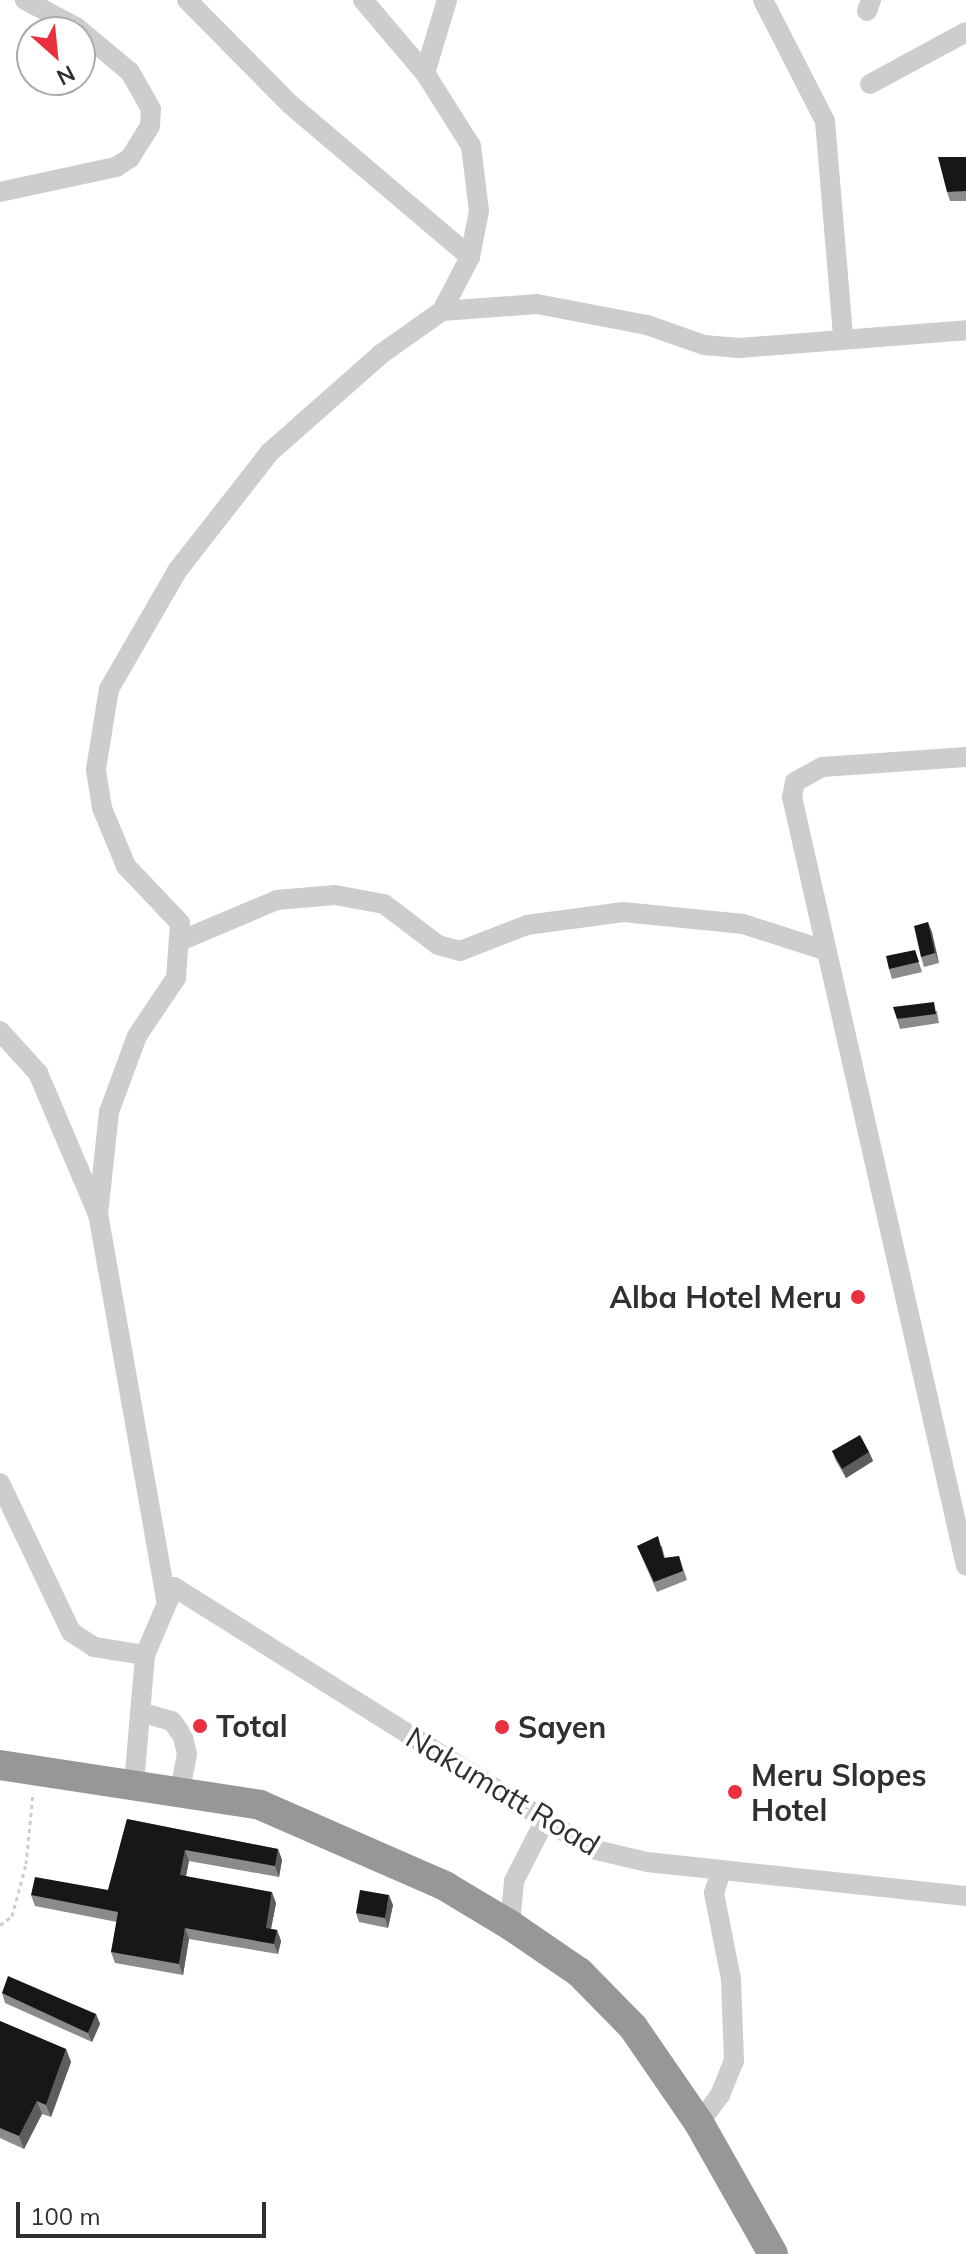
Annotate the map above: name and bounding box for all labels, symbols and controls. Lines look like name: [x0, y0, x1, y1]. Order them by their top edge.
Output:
north arrow: [16, 16, 96, 96]
text: N: [52, 59, 80, 92]
place label: Alba Hotel Meru: [610, 1279, 842, 1315]
marker: Alba Hotel Meru: [849, 1288, 867, 1306]
place label: Total: [216, 1708, 288, 1744]
place label: Sayen: [518, 1709, 606, 1745]
marker: Total: [191, 1717, 209, 1735]
marker: Sayen: [493, 1718, 511, 1736]
street label: Nakumatt Road: [400, 1719, 606, 1863]
place label: Meru Slopes Hotel: [751, 1757, 926, 1828]
marker: Meru Slopes Hotel: [726, 1783, 744, 1801]
scale bar: [20, 2186, 270, 2236]
text: 100 m: [30, 2201, 101, 2231]

